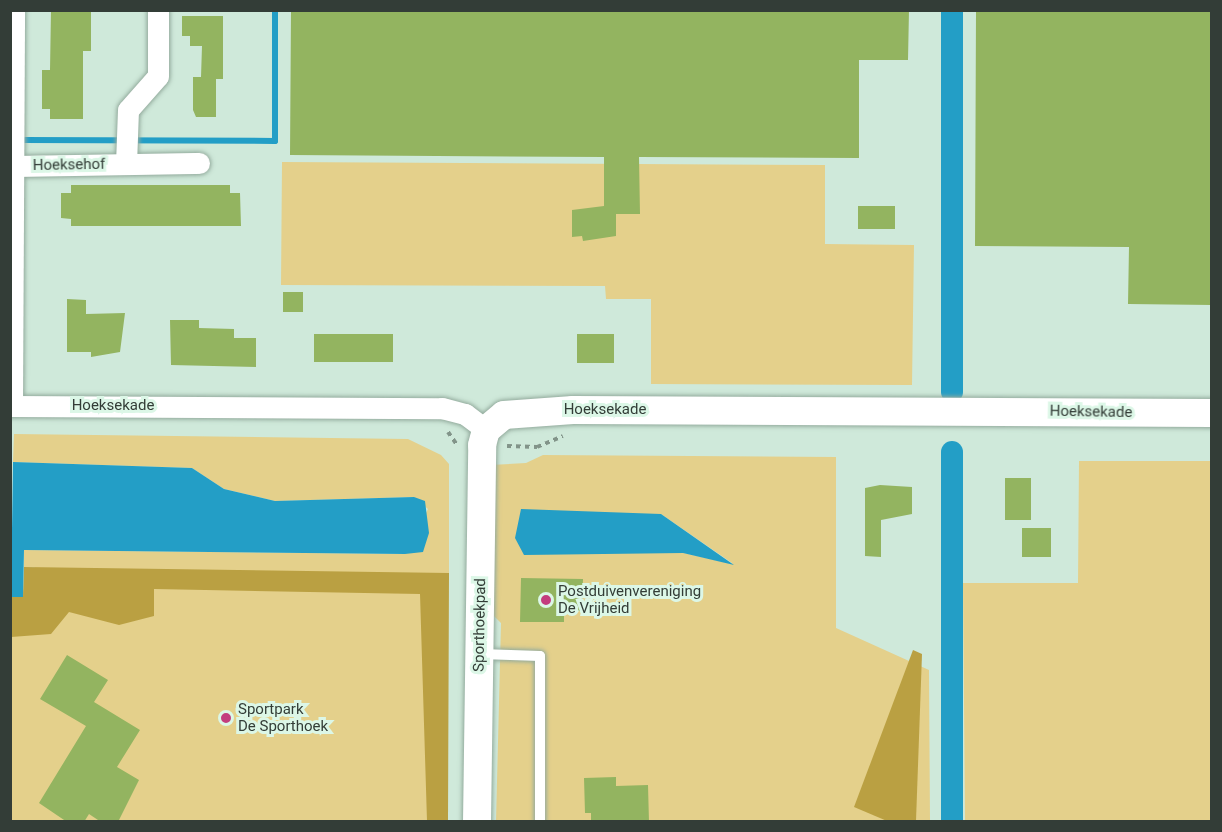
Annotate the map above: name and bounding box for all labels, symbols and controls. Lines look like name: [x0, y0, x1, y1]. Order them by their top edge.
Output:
street label: Hoeksehof: [33, 155, 105, 175]
street label: Hoeksekade: [72, 397, 154, 415]
street label: Hoeksekade: [564, 401, 646, 419]
street label: Hoeksekade: [1050, 402, 1132, 422]
street label: Sporthoekpad: [470, 578, 490, 672]
place label: Postduivenvereniging De Vrijheid: [558, 582, 701, 617]
marker: Postduivenvereniging De Vrijheid: [539, 593, 553, 607]
place label: Sportpark De Sporthoek: [238, 700, 328, 735]
marker: Sportpark De Sporthoek: [219, 711, 233, 725]

